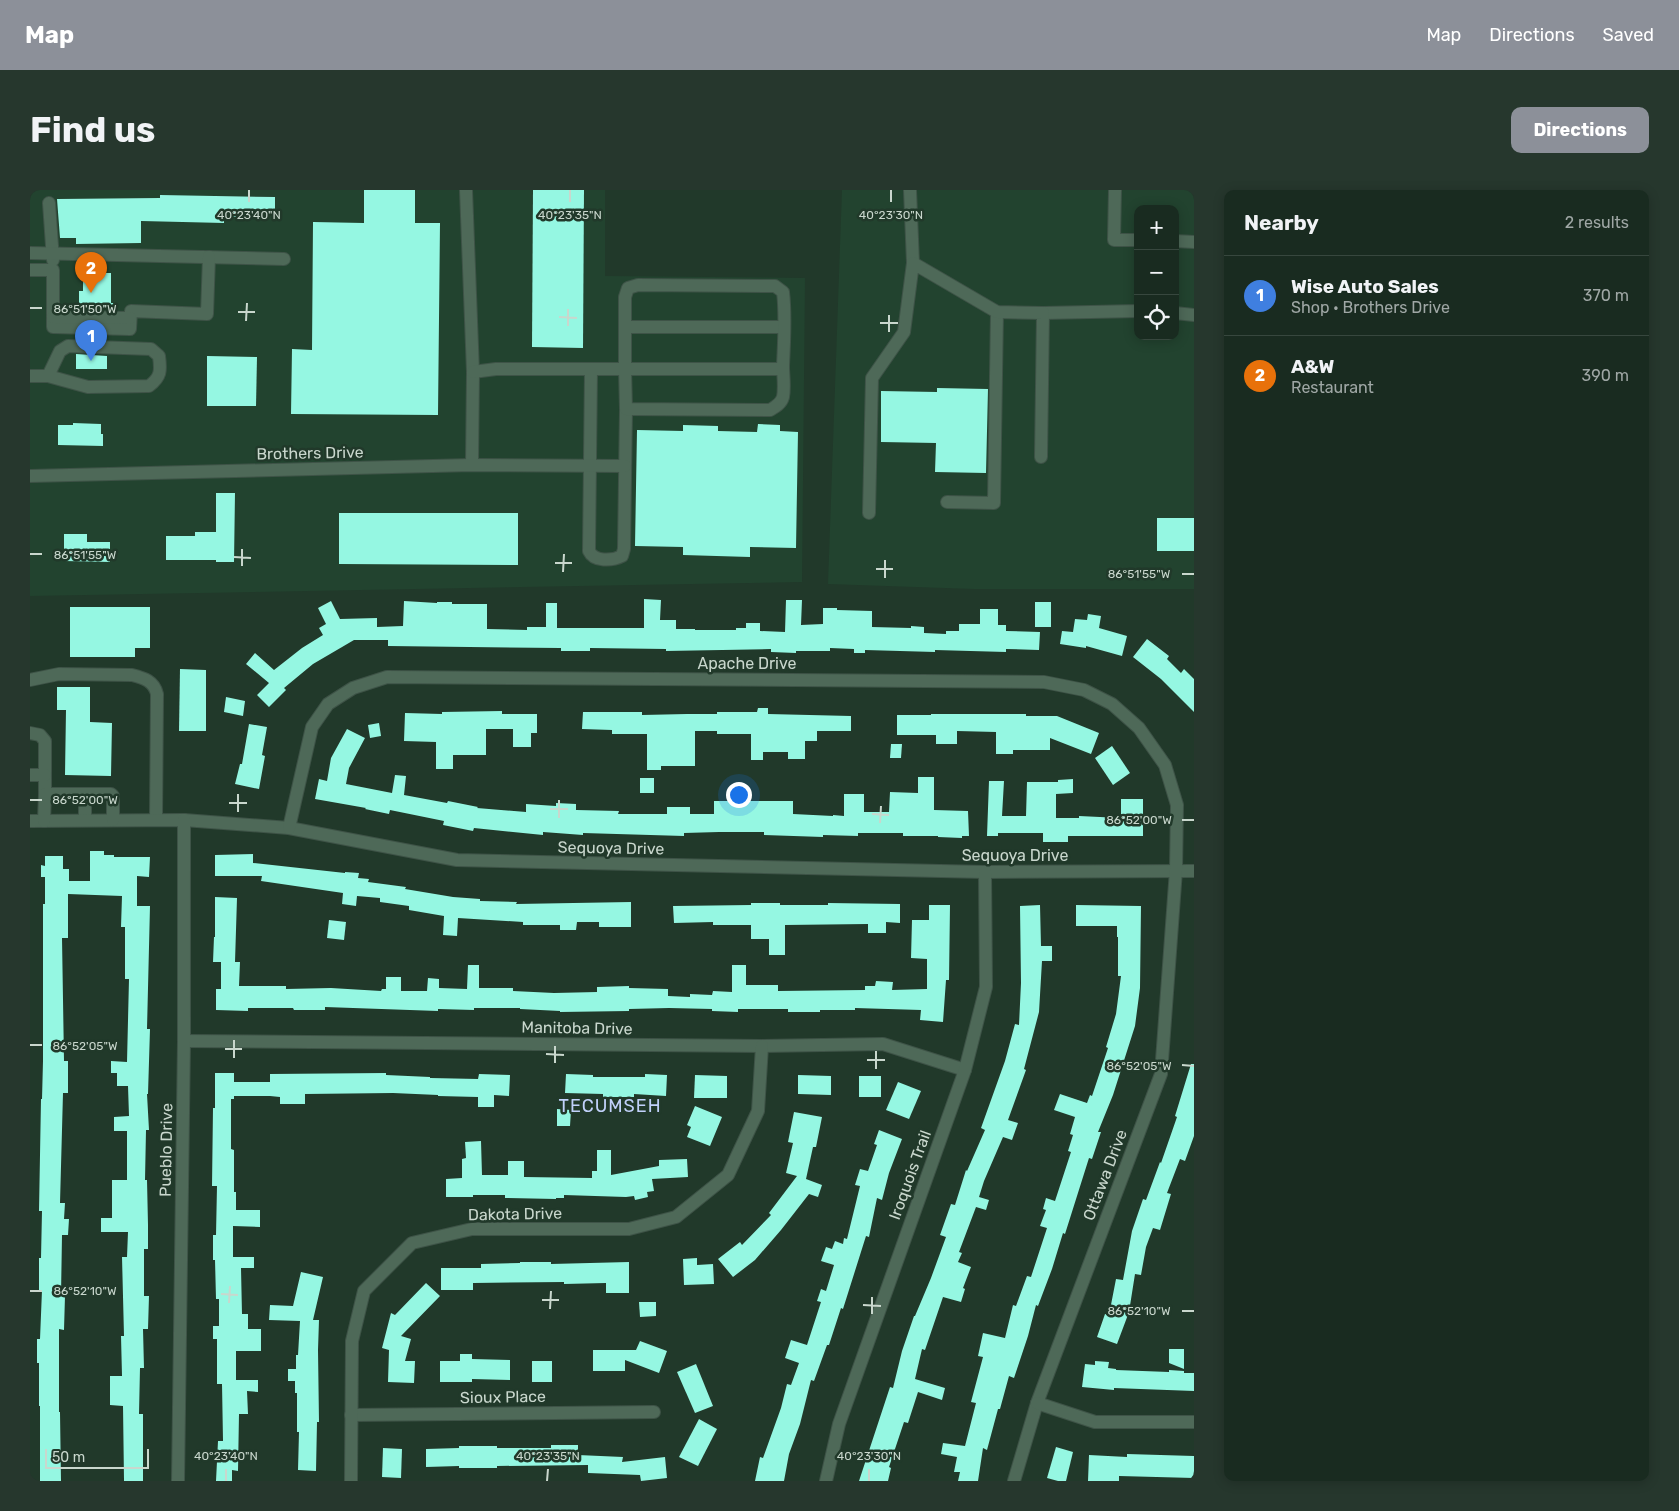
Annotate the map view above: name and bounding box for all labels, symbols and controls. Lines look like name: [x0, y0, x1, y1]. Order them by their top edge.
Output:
text: Map: [25, 21, 74, 49]
text: Map: [1426, 24, 1461, 46]
text: Directions: [1489, 24, 1575, 46]
text: Saved: [1603, 24, 1654, 46]
button: Directions: [1511, 107, 1649, 153]
text: Find us: [30, 109, 155, 151]
map controls: [1134, 205, 1179, 340]
button: +: [1134, 205, 1179, 250]
text: 40°23'40"N: [217, 208, 281, 222]
text: 40°23'35"N: [538, 208, 602, 222]
text: 40°23'30"N: [859, 208, 923, 222]
text: Nearby: [1244, 210, 1319, 235]
text: 2 results: [1565, 213, 1629, 232]
button: −: [1134, 250, 1179, 295]
pin: 2: [75, 252, 107, 293]
text: Wise Auto Sales: [1291, 275, 1439, 298]
text: 1: [1256, 286, 1264, 305]
text: 370 m: [1583, 286, 1629, 305]
button: locate: [1134, 295, 1179, 340]
text: Shop · Brothers Drive: [1291, 298, 1450, 317]
text: 86°51'50"W: [53, 302, 117, 316]
pin: 1: [75, 320, 107, 361]
text: A&W: [1291, 355, 1334, 378]
text: 2: [1255, 366, 1265, 385]
text: 390 m: [1582, 366, 1629, 385]
text: Restaurant: [1291, 378, 1374, 397]
street label: Brothers Drive: [256, 443, 364, 463]
text: 86°51'55"W: [54, 548, 117, 562]
text: 86°51'55"W: [1108, 567, 1171, 581]
street label: Apache Drive: [697, 654, 797, 673]
your location: [726, 782, 752, 808]
text: 86°52'00"W: [52, 793, 118, 807]
text: 86°52'00"W: [1106, 813, 1172, 827]
street label: Sequoya Drive: [557, 838, 665, 858]
street label: Sequoya Drive: [962, 846, 1068, 865]
street label: Manitoba Drive: [521, 1018, 633, 1038]
text: 86°52'05"W: [52, 1039, 118, 1053]
text: 86°52'05"W: [1106, 1059, 1172, 1073]
district label: TECUMSEH: [558, 1095, 662, 1117]
street label: Pueblo Drive: [156, 1103, 176, 1197]
street label: Ottawa Drive: [1079, 1127, 1131, 1223]
street label: Iroquois Trail: [885, 1128, 935, 1222]
street label: Dakota Drive: [468, 1204, 562, 1224]
text: 86°52'10"W: [53, 1284, 117, 1298]
text: 86°52'10"W: [1107, 1304, 1171, 1318]
street label: Sioux Place: [460, 1387, 546, 1407]
scale bar: [45, 1446, 149, 1469]
text: 50 m: [52, 1449, 85, 1466]
text: 40°23'40"N: [194, 1449, 258, 1463]
text: 40°23'35"N: [516, 1449, 580, 1463]
text: 40°23'30"N: [837, 1449, 901, 1463]

